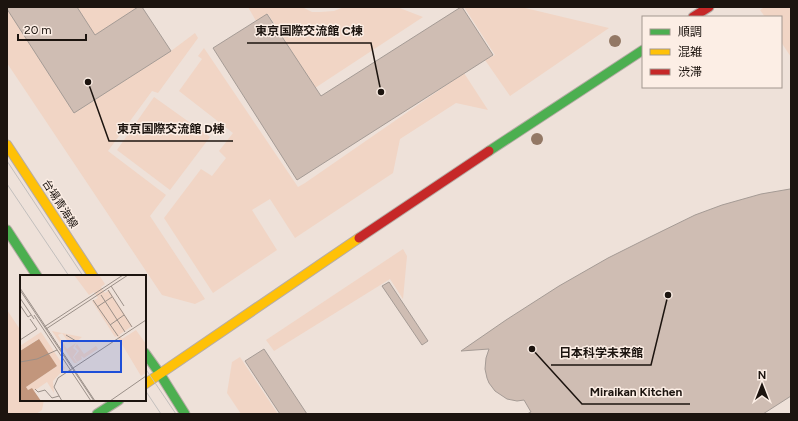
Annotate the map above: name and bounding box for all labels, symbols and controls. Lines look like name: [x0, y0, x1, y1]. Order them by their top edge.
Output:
scale bar: [18, 16, 86, 42]
legend: [642, 16, 782, 88]
callout: 東京国際交流館 C棟: [247, 19, 371, 43]
text: 20 m: [24, 23, 52, 37]
text: 東京国際交流館 C棟: [255, 24, 363, 38]
text: 順調: [678, 25, 702, 39]
text: 混雑: [678, 45, 702, 59]
text: 渋滞: [678, 65, 702, 79]
callout: 東京国際交流館 D棟: [109, 117, 233, 141]
text: 東京国際交流館 D棟: [117, 122, 225, 136]
street label: 台場青海線: [40, 177, 80, 231]
inset map: [20, 275, 146, 401]
callout: 日本科学未来館: [551, 341, 651, 365]
text: 日本科学未来館: [559, 346, 643, 360]
north arrow: [742, 365, 782, 405]
text: N: [758, 369, 766, 382]
callout: Miraikan Kitchen: [582, 380, 690, 404]
text: Miraikan Kitchen: [590, 385, 682, 399]

